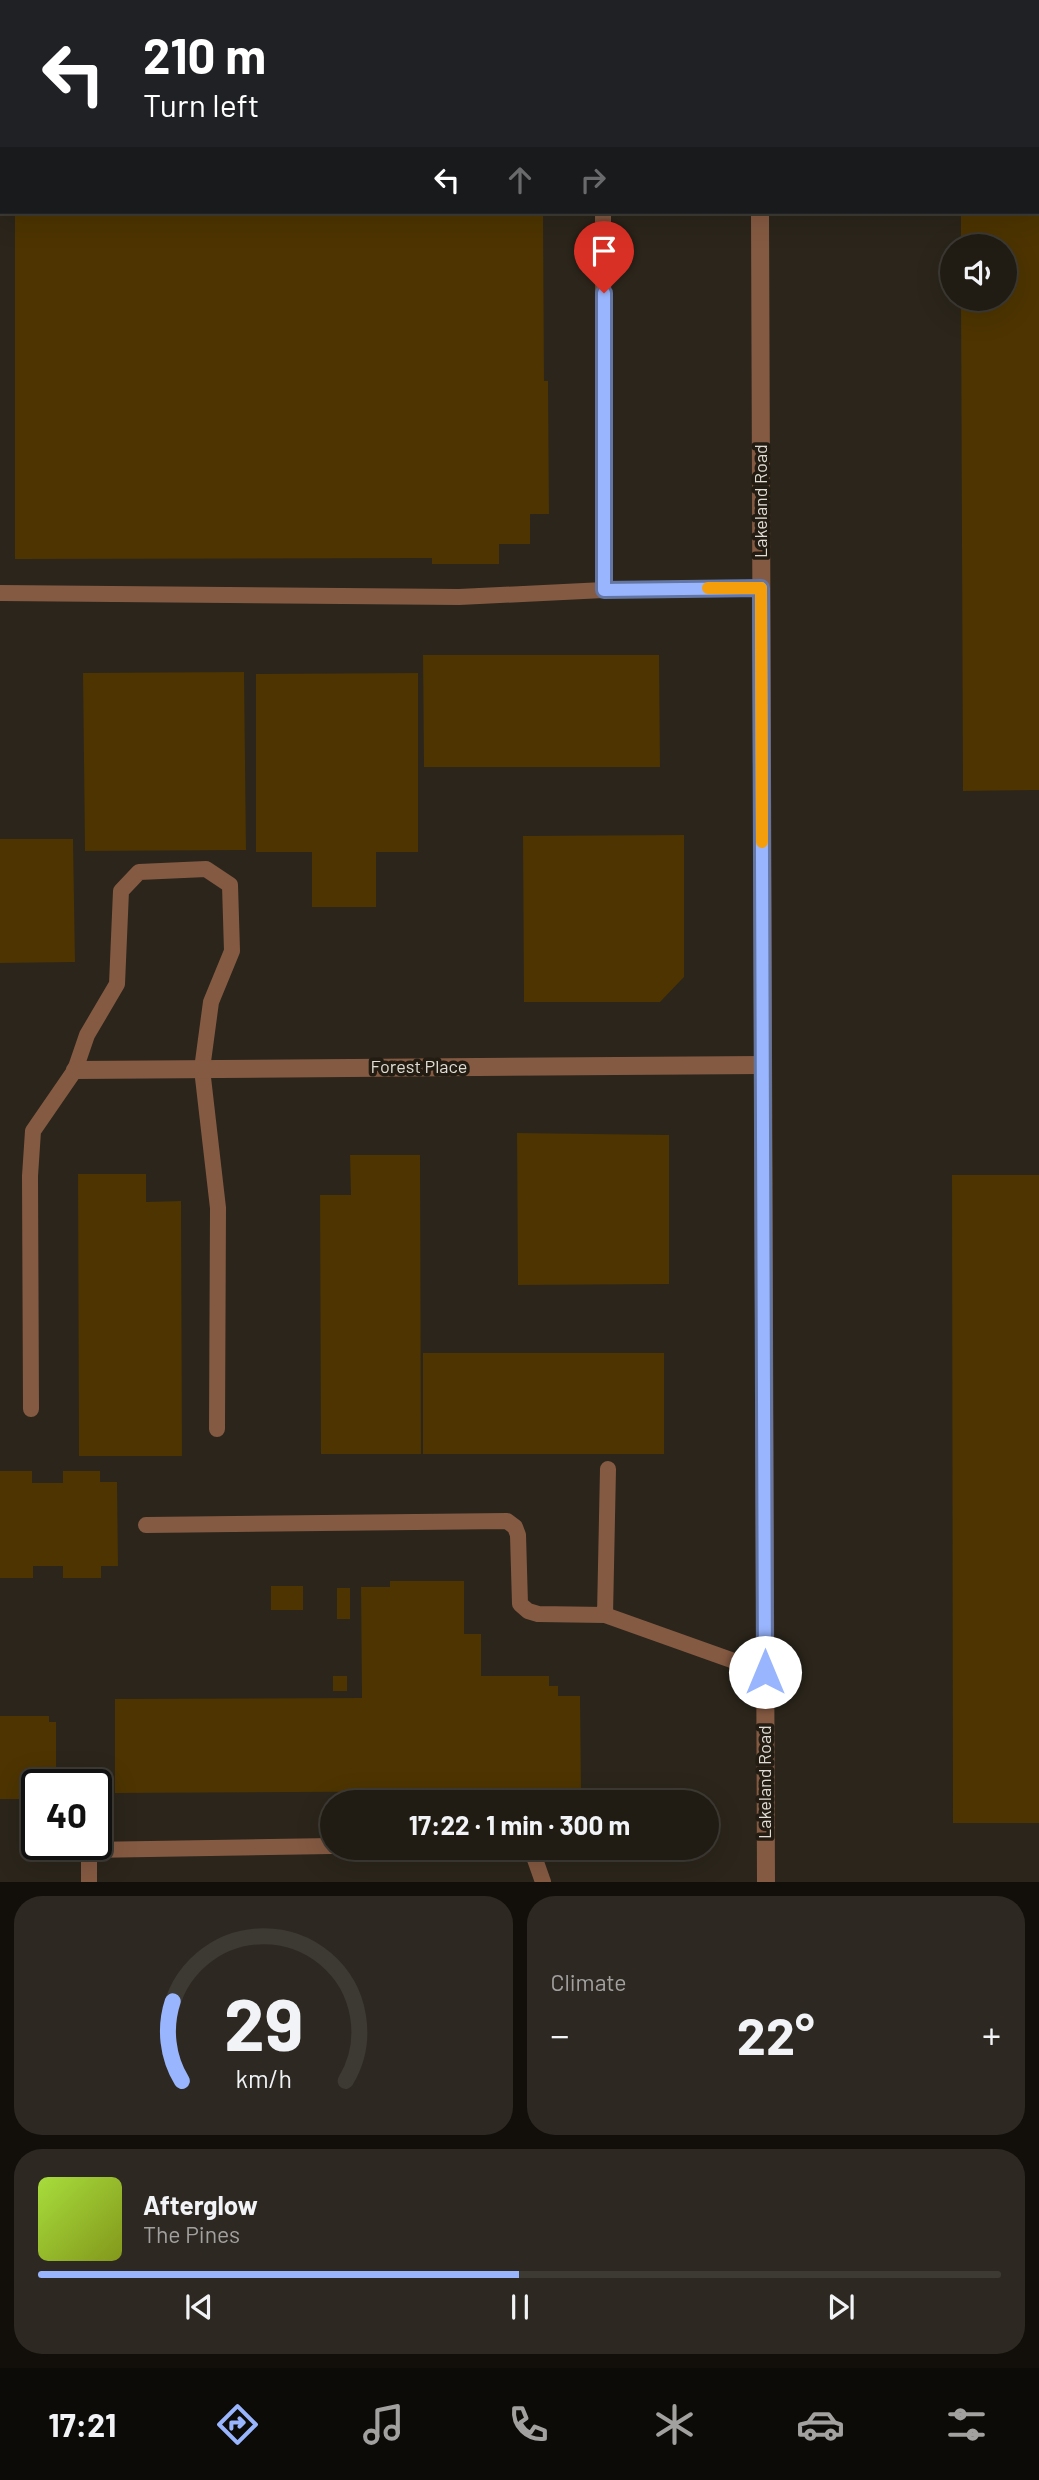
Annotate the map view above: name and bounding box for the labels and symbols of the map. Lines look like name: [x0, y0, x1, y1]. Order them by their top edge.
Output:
pin: [574, 221, 634, 293]
street label: Lakeland Road: [749, 444, 771, 558]
street label: Forest Place: [371, 1055, 467, 1077]
position arrow: [728, 1635, 802, 1709]
street label: Lakeland Road: [753, 1725, 775, 1839]
speed limit sign: 40: [21, 1769, 112, 1860]

